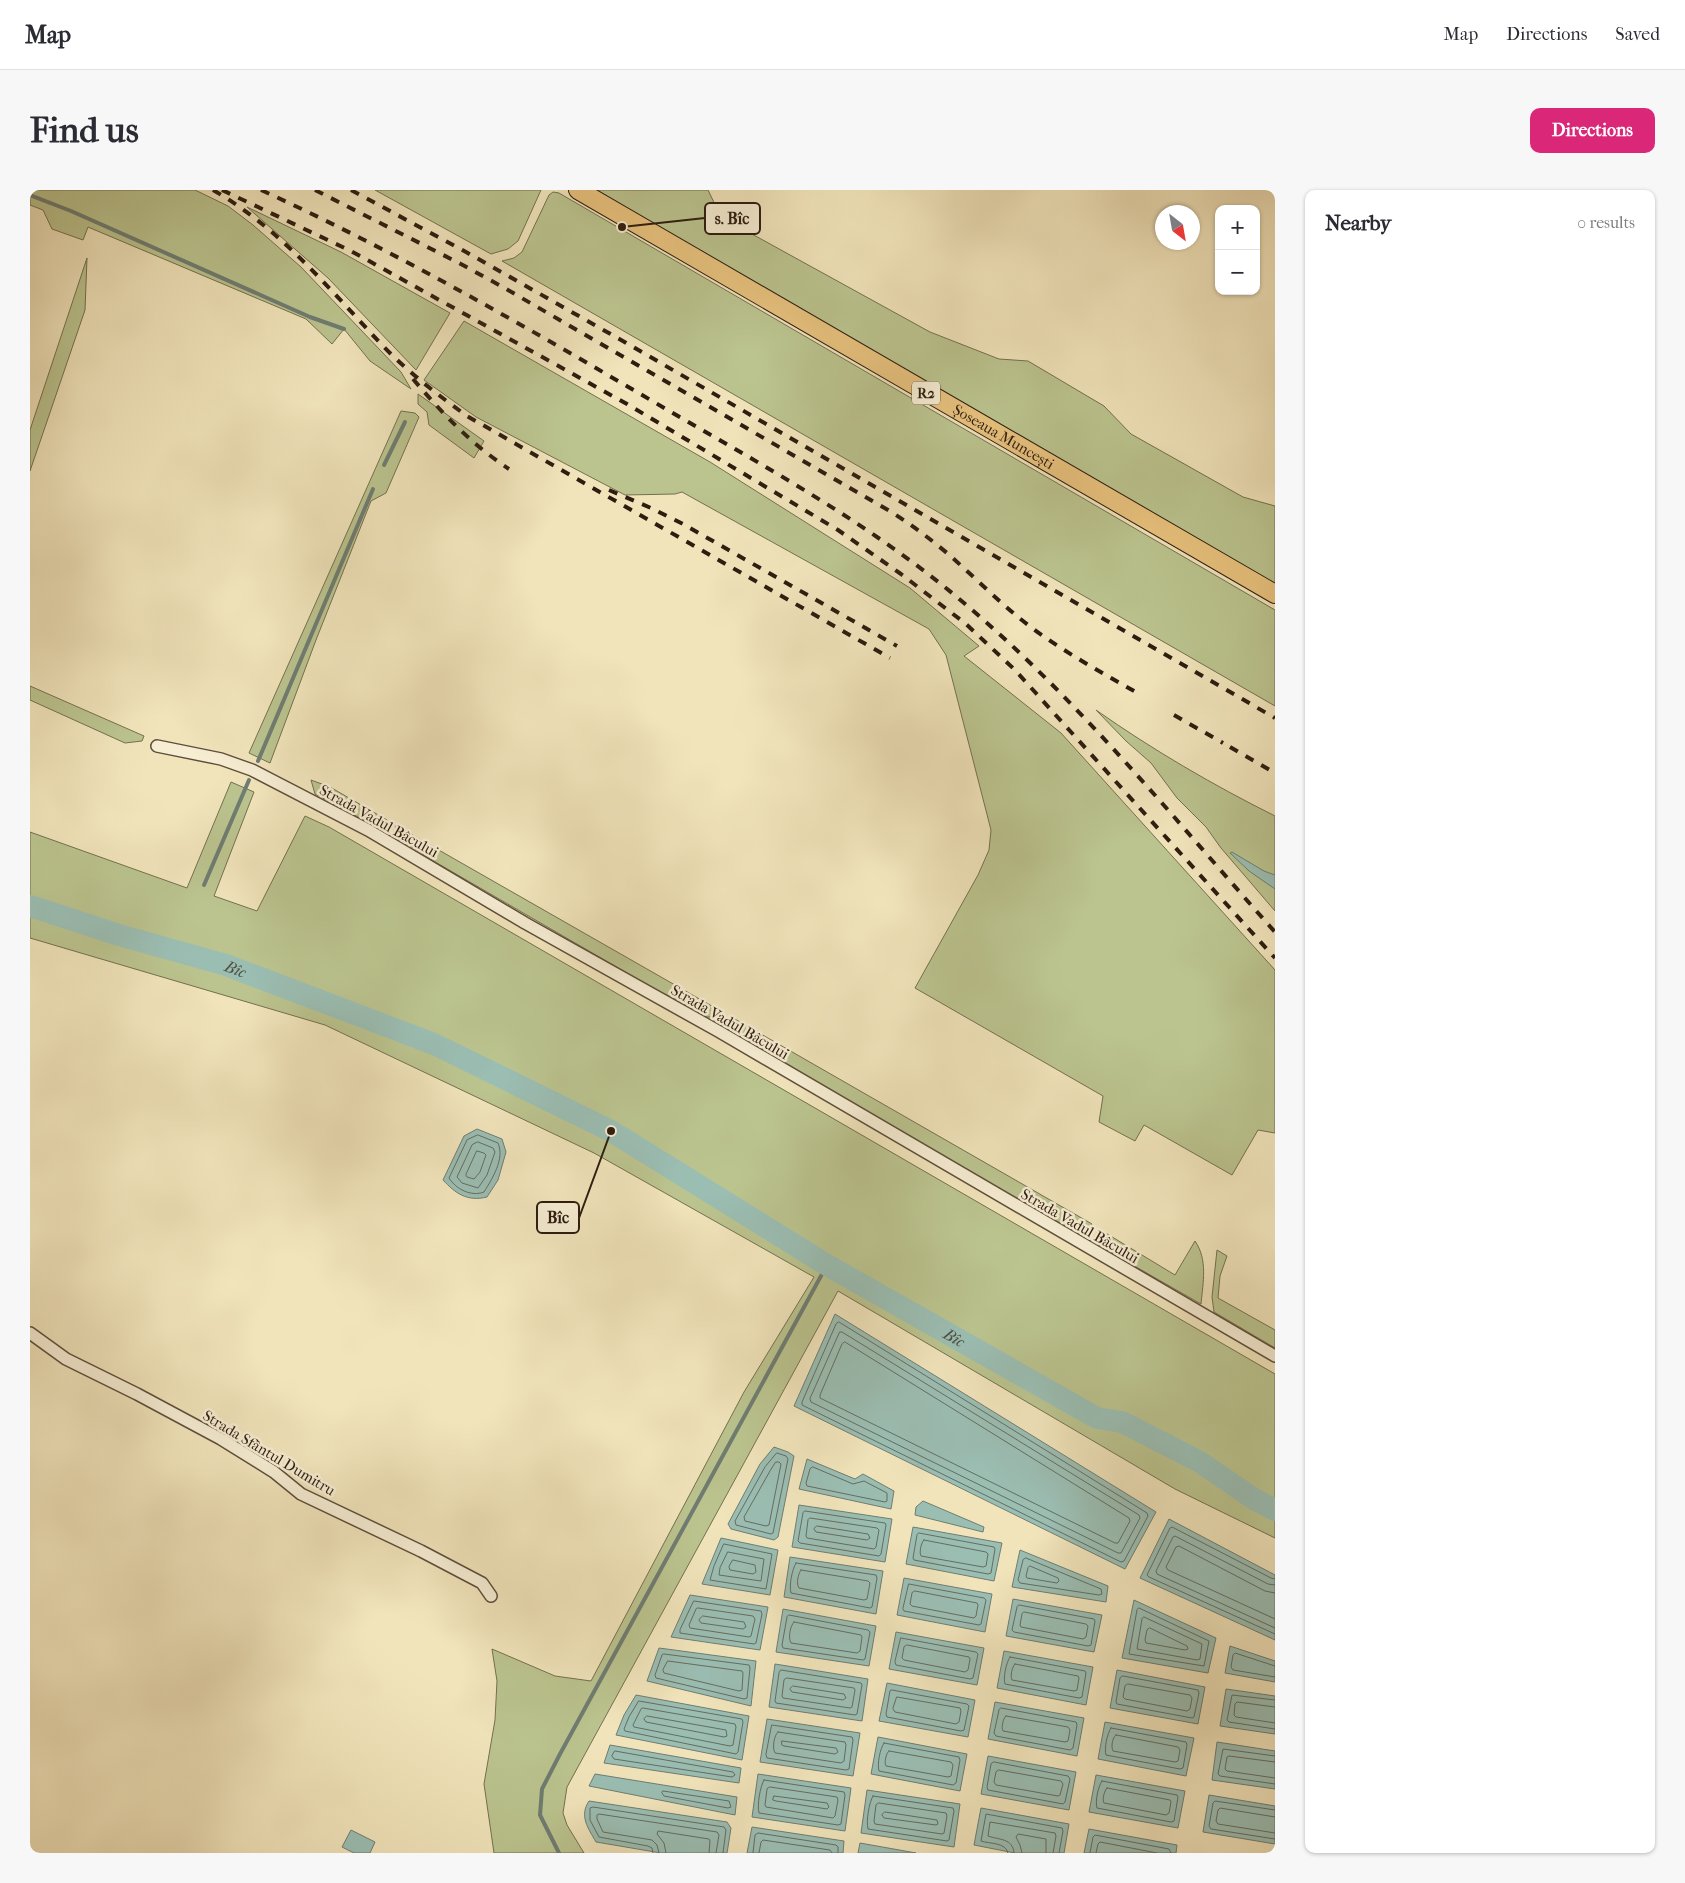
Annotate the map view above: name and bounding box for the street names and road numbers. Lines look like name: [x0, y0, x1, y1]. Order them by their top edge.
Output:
road number: R2: [912, 382, 940, 404]
street label: Șoseaua Muncești: [950, 400, 1058, 473]
street label: Strada Vadul Bâcului: [316, 781, 442, 861]
street label: Strada Vadul Bâcului: [668, 981, 793, 1063]
street label: Strada Vadul Bâcului: [1018, 1185, 1143, 1267]
street label: Strada Sfântul Dumitru: [200, 1406, 339, 1500]

